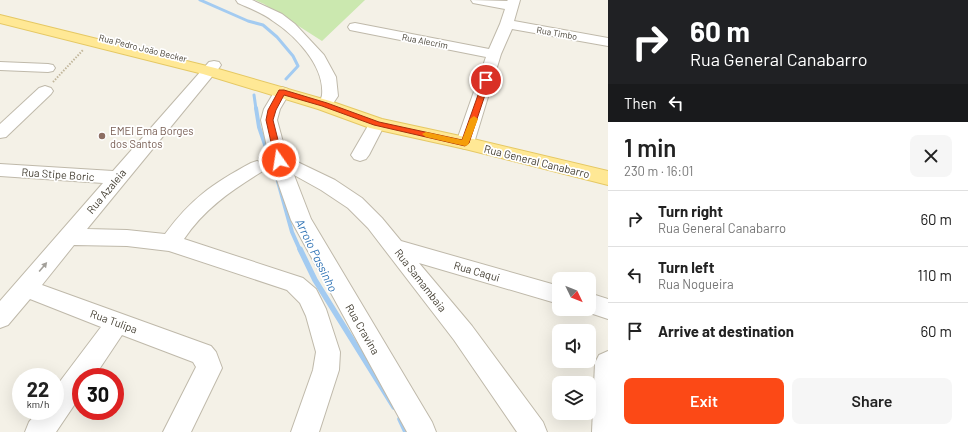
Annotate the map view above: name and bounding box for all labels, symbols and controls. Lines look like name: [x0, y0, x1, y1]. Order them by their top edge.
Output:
text: 60 m: [690, 14, 750, 48]
icon: right: [624, 16, 676, 68]
street label: Rua Timbo: [536, 24, 578, 42]
street label: Rua Alecrim: [401, 31, 449, 51]
street label: Rua Pedro João Becker: [98, 32, 189, 64]
text: Rua General Canabarro: [690, 48, 867, 70]
pin: [469, 63, 503, 97]
icon: arrive: [475, 69, 497, 91]
icon: left: [665, 92, 687, 114]
text: Then: [624, 94, 657, 112]
place label: EMEI Ema Borges dos Santos: [110, 124, 194, 150]
marker: EMEI Ema Borges dos Santos: [97, 131, 107, 141]
text: 1 min: [624, 133, 676, 162]
button: close: [910, 135, 952, 177]
position arrow: [258, 139, 300, 181]
street label: Rua General Canabarro: [483, 142, 591, 180]
text: 230 m · 16:01: [624, 163, 693, 179]
street label: Rua Stipe Boric: [21, 165, 95, 183]
street label: Rua Azaleia: [84, 166, 128, 216]
text: Turn right: [658, 202, 723, 220]
icon: right: [624, 208, 646, 230]
text: 60 m: [920, 210, 952, 228]
water label: Arroio Passinho: [293, 216, 341, 294]
text: Rua General Canabarro: [658, 220, 786, 236]
street label: Rua Samambaia: [392, 246, 450, 314]
street label: Rua Caqui: [452, 258, 502, 284]
text: Turn left: [658, 258, 714, 276]
one-way arrow: [39, 261, 48, 272]
icon: left: [624, 264, 646, 286]
text: 110 m: [918, 266, 952, 284]
north arrow: [552, 272, 596, 316]
map controls: [552, 272, 596, 420]
text: Rua Nogueira: [658, 276, 734, 292]
street label: Rua Cravina: [343, 301, 383, 357]
street label: Rua Tulipa: [89, 306, 139, 336]
icon: arrive: [624, 320, 646, 342]
text: Arrive at destination: [658, 322, 794, 340]
text: 60 m: [920, 322, 952, 340]
button: sound: [552, 324, 596, 368]
speed limit sign: 30: [72, 368, 124, 420]
button: layers: [552, 376, 596, 420]
text: 22: [27, 377, 49, 401]
button: Exit: [624, 378, 784, 424]
button: Share: [792, 378, 952, 424]
text: km/h: [27, 398, 49, 410]

